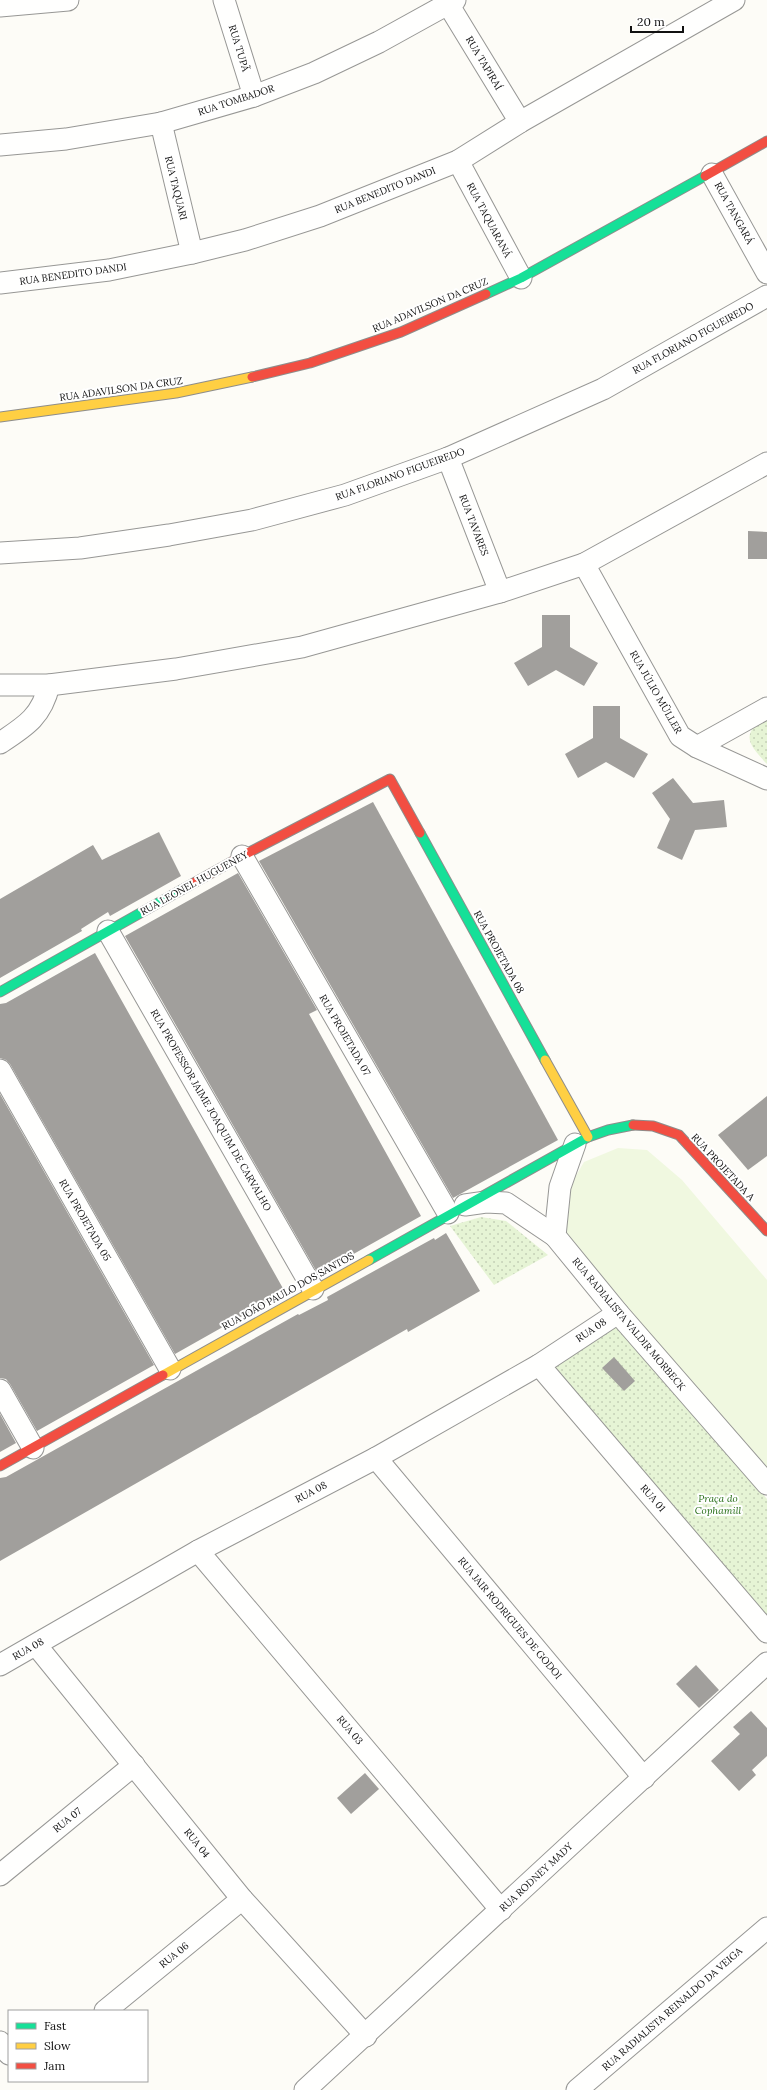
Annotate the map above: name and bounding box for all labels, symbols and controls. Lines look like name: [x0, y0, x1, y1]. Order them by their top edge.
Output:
scale bar: [631, 8, 683, 34]
text: 20 m: [637, 14, 665, 29]
street label: RUA TUPÃ: [226, 23, 252, 74]
street label: RUA TAPIRAÍ: [463, 34, 505, 93]
street label: RUA TOMBADOR: [196, 81, 277, 118]
street label: RUA TAQUARI: [162, 154, 190, 222]
street label: RUA BENEDITO DANDI: [332, 164, 438, 216]
street label: RUA TAQUARANÁ: [464, 180, 515, 260]
street label: RUA TANGARÁ: [712, 180, 757, 247]
street label: RUA BENEDITO DANDI: [19, 260, 127, 288]
street label: RUA ADAVILSON DA CRUZ: [370, 275, 490, 335]
street label: RUA FLORIANO FIGUEIREDO: [630, 299, 756, 377]
street label: RUA ADAVILSON DA CRUZ: [59, 374, 183, 404]
street label: RUA FLORIANO FIGUEIREDO: [334, 445, 466, 503]
street label: RUA TAVARES: [456, 492, 492, 558]
street label: RUA JÚLIO MÜLLER: [627, 648, 685, 737]
street label: RUA LEONEL HUGUENEY: [138, 848, 251, 918]
street label: RUA PROJETADA 08: [471, 908, 527, 996]
street label: RUA PROJETADA 07: [316, 992, 374, 1078]
street label: RUA PROFESSOR JAIME JOAQUIM DE CARVALHO: [148, 1007, 274, 1213]
street label: RUA PROJETADA A: [689, 1131, 758, 1204]
street label: RUA PROJETADA 05: [56, 1177, 114, 1263]
street label: RUA JOÃO PAULO DOS SANTOS: [220, 1249, 357, 1333]
street label: RUA RADIALISTA VALDIR MORBECK: [570, 1255, 689, 1393]
street label: RUA 08: [573, 1315, 609, 1345]
street label: RUA 08: [293, 1478, 329, 1506]
street label: RUA 01: [638, 1482, 669, 1515]
park label: Praça do Cophamill: [695, 1492, 741, 1517]
street label: RUA JAIR RODRIGUES DE GODOI: [455, 1554, 565, 1682]
street label: RUA 08: [10, 1635, 46, 1663]
street label: RUA 03: [334, 1713, 366, 1748]
street label: RUA 07: [50, 1804, 84, 1835]
street label: RUA 04: [181, 1826, 213, 1861]
street label: RUA RODNEY MADY: [497, 1839, 576, 1914]
street label: RUA 06: [157, 1939, 192, 1971]
street label: RUA RADIALISTA REINALDO DA VEIGA: [599, 1944, 745, 2074]
legend: [8, 2010, 148, 2082]
text: Fast: [44, 2018, 67, 2033]
text: Slow: [44, 2038, 71, 2053]
text: Jam: [43, 2058, 65, 2073]

